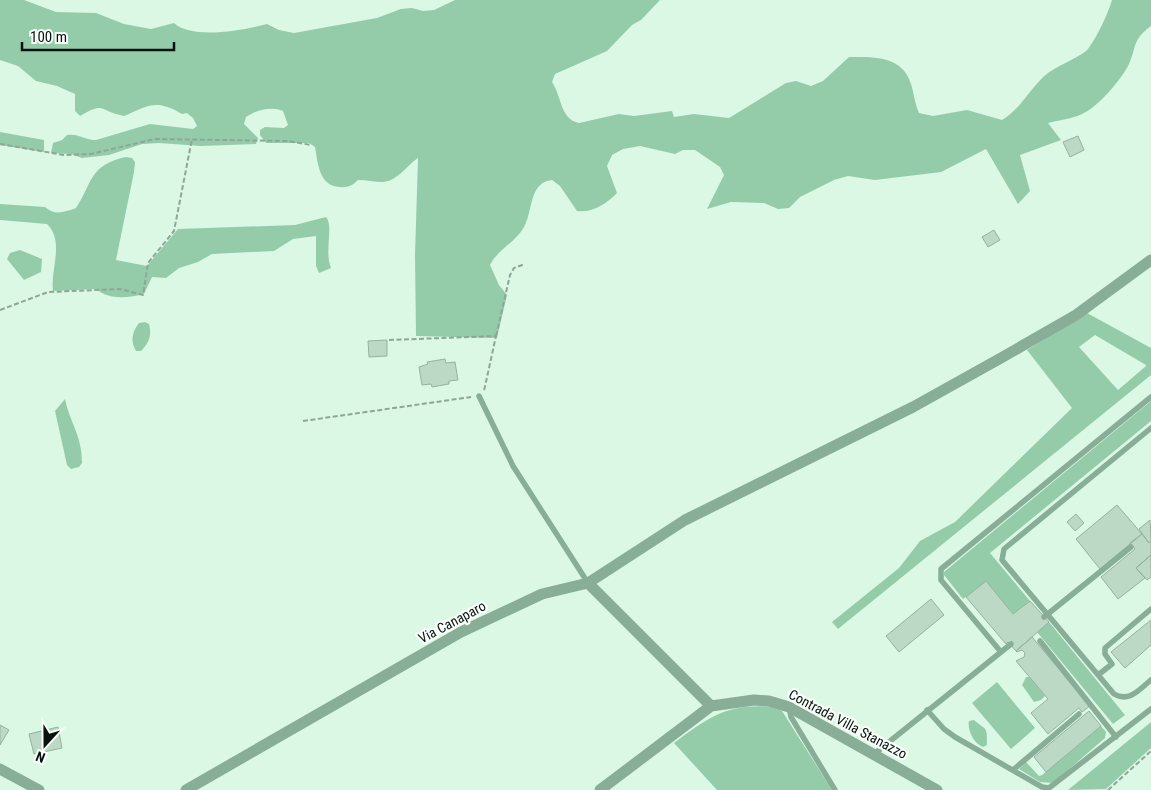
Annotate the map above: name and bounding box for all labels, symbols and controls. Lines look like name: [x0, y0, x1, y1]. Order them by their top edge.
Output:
scale bar: [22, 20, 175, 52]
text: 100 m: [30, 28, 67, 46]
street label: Via Canaparo: [416, 598, 488, 646]
street label: Contrada Villa Stanazzo: [786, 686, 910, 762]
north arrow: [20, 720, 70, 770]
text: N: [33, 748, 47, 766]

